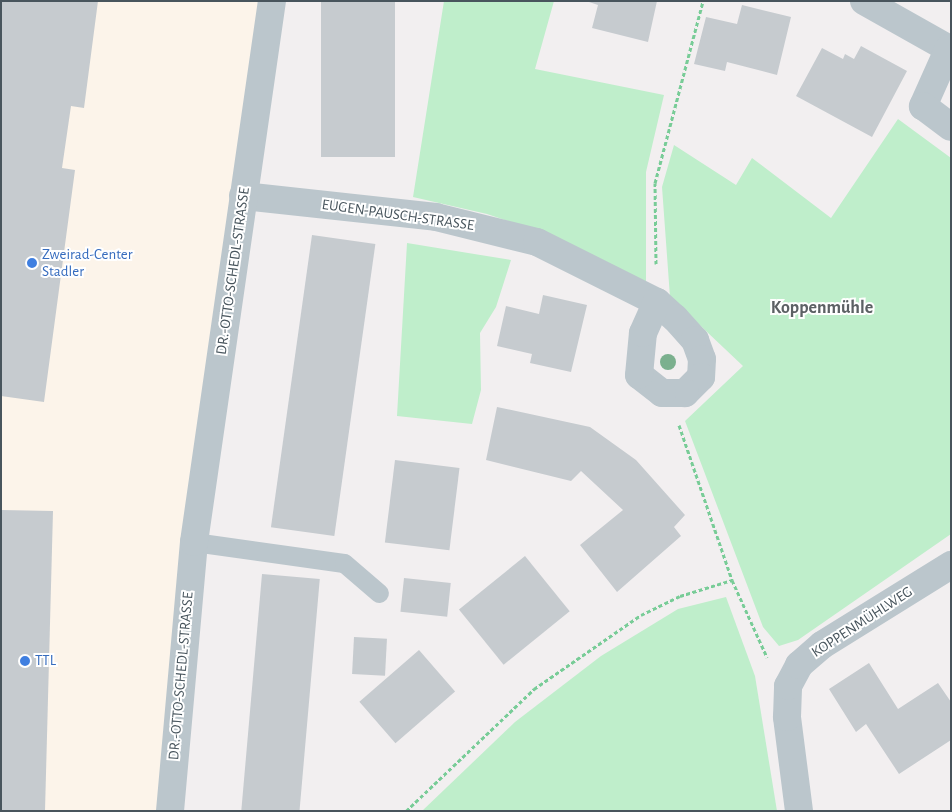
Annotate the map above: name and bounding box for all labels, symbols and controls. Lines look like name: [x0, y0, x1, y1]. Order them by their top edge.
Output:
street label: DR.-OTTO-SCHEDL-STRASSE: [212, 186, 254, 356]
street label: EUGEN-PAUSCH-STRASSE: [321, 195, 475, 235]
place label: Zweirad-Center Stadler: [42, 245, 133, 280]
marker: Zweirad-Center Stadler: [26, 257, 38, 269]
district label: Koppenmühle: [771, 297, 873, 319]
street label: KOPPENMÜHLWEG: [808, 583, 916, 661]
street label: DR.-OTTO-SCHEDL-STRASSE: [165, 591, 197, 761]
place label: TTL: [35, 652, 56, 670]
marker: TTL: [19, 655, 31, 667]

